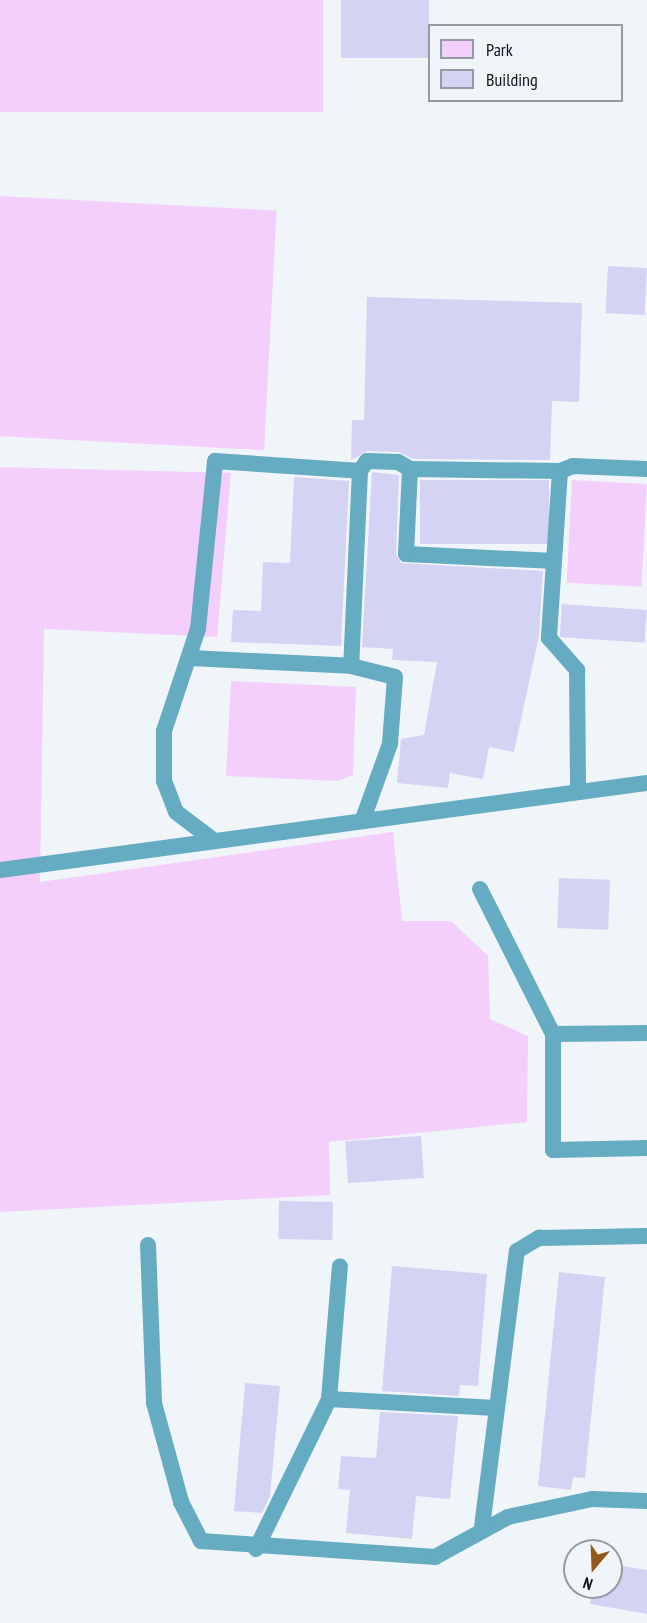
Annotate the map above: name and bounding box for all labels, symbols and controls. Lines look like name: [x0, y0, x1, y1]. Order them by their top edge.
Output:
legend: [428, 24, 623, 102]
text: Park: [486, 38, 513, 61]
text: Building: [486, 68, 538, 91]
north arrow: [563, 1539, 623, 1599]
text: N: [580, 1573, 595, 1595]

